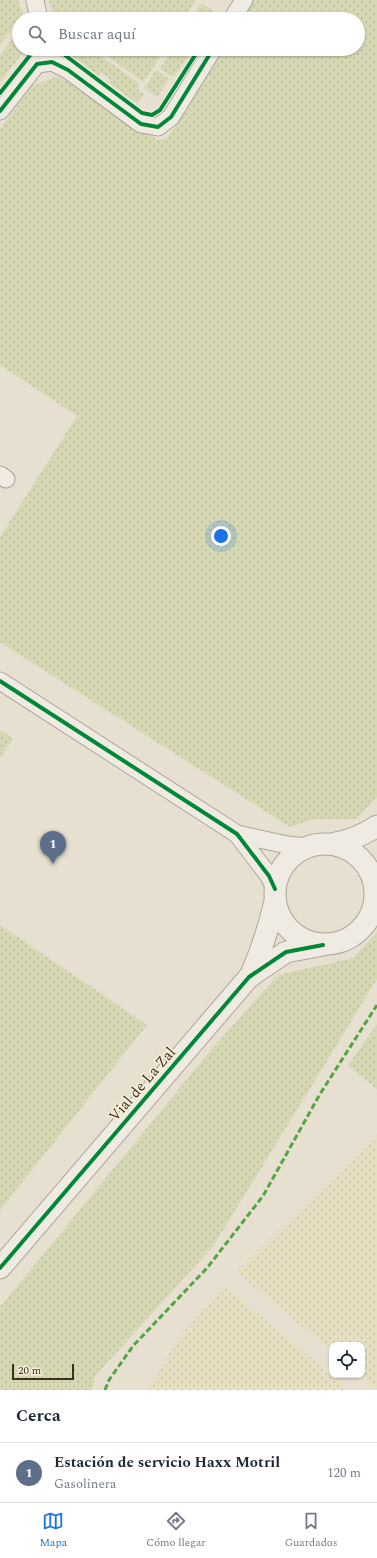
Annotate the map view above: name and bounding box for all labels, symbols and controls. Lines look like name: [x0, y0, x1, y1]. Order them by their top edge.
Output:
search box: [12, 12, 365, 56]
icon: search: [26, 23, 48, 45]
text: Buscar aquí: [58, 23, 136, 46]
your location: [211, 526, 231, 546]
pin: 1: [40, 831, 66, 864]
street label: Vial de La Zal: [103, 1042, 181, 1127]
map controls: [329, 1342, 365, 1378]
button: locate: [329, 1342, 365, 1378]
scale bar: [12, 1362, 74, 1381]
text: 20 m: [18, 1362, 41, 1379]
text: Cerca: [16, 1403, 61, 1429]
text: Estación de servicio Haxx Motril: [54, 1451, 280, 1474]
text: 1: [25, 1463, 33, 1483]
text: 120 m: [327, 1463, 361, 1483]
text: Gasolinera: [54, 1474, 116, 1494]
tab: Mapa: [40, 1510, 67, 1551]
tab: Cómo llegar: [146, 1510, 206, 1551]
tab: Guardados: [285, 1510, 337, 1551]

